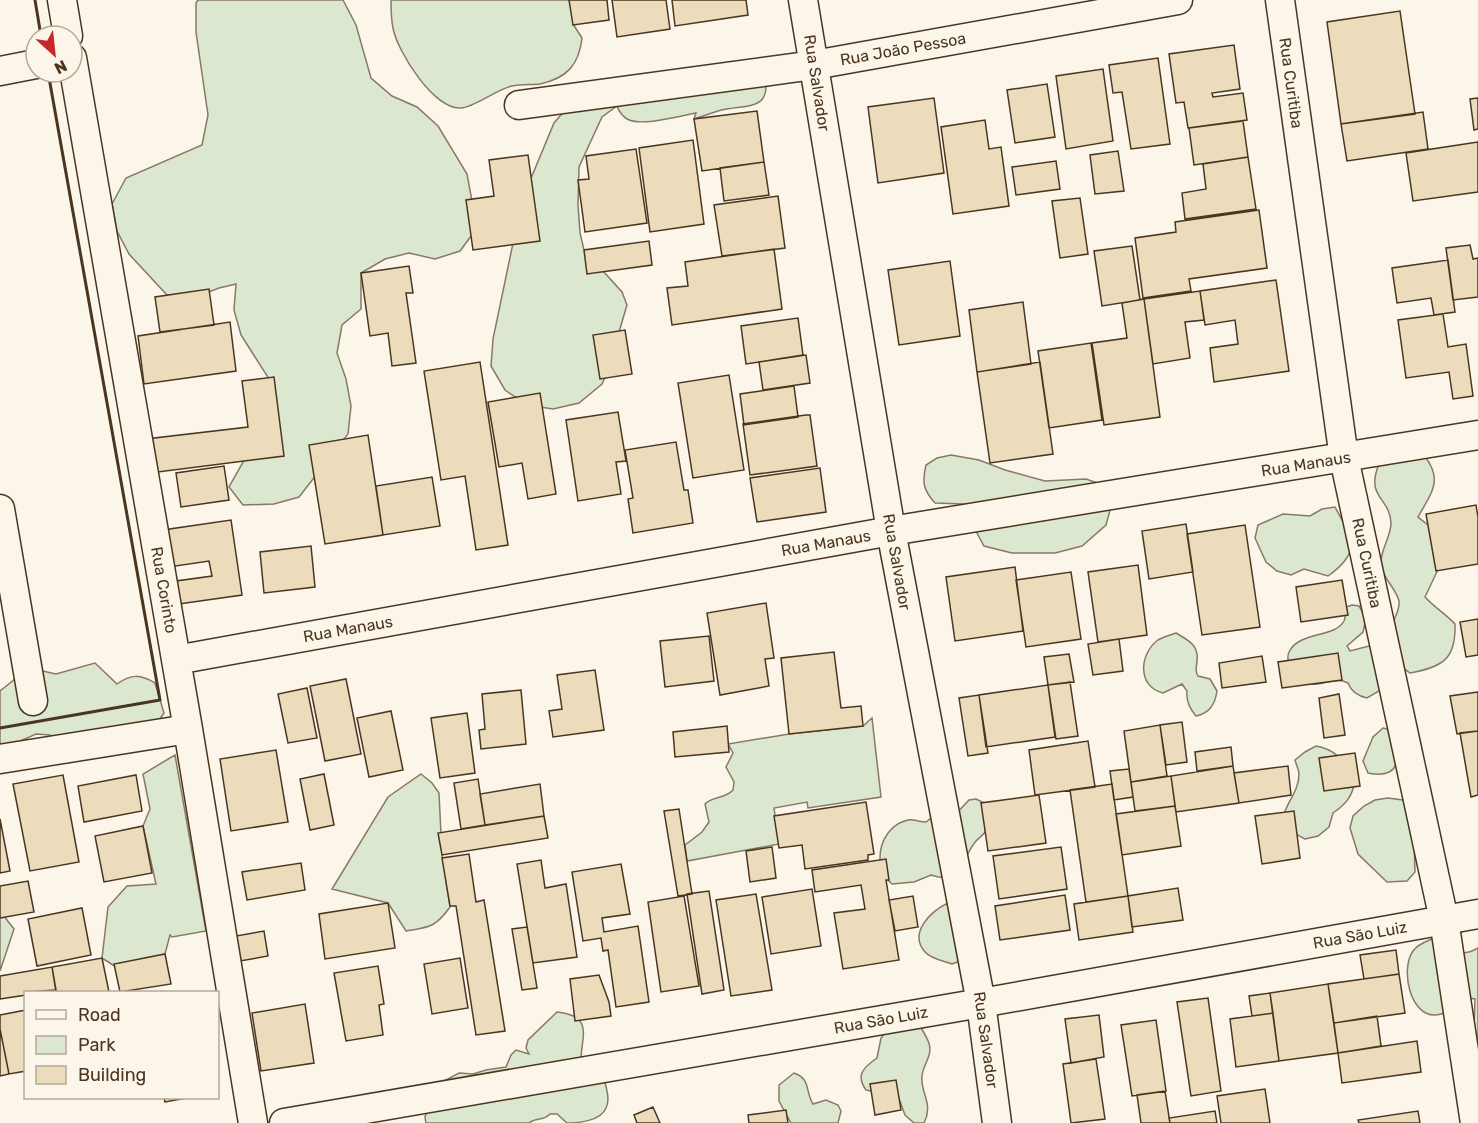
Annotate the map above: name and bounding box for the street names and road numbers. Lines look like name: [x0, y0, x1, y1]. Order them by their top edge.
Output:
street label: Rua João Pessoa: [839, 29, 967, 69]
street label: Rua Salvador: [800, 33, 834, 133]
street label: Rua Curitiba: [1275, 36, 1307, 130]
street label: Rua Manaus: [1260, 448, 1352, 480]
street label: Rua Salvador: [879, 512, 915, 612]
street label: Rua Curitiba: [1348, 516, 1386, 610]
street label: Rua Manaus: [780, 526, 872, 560]
street label: Rua Corinto: [147, 545, 181, 635]
street label: Rua Manaus: [302, 612, 394, 646]
street label: Rua São Luiz: [1311, 917, 1409, 953]
street label: Rua Salvador: [970, 990, 1002, 1090]
street label: Rua São Luiz: [832, 1002, 930, 1038]

